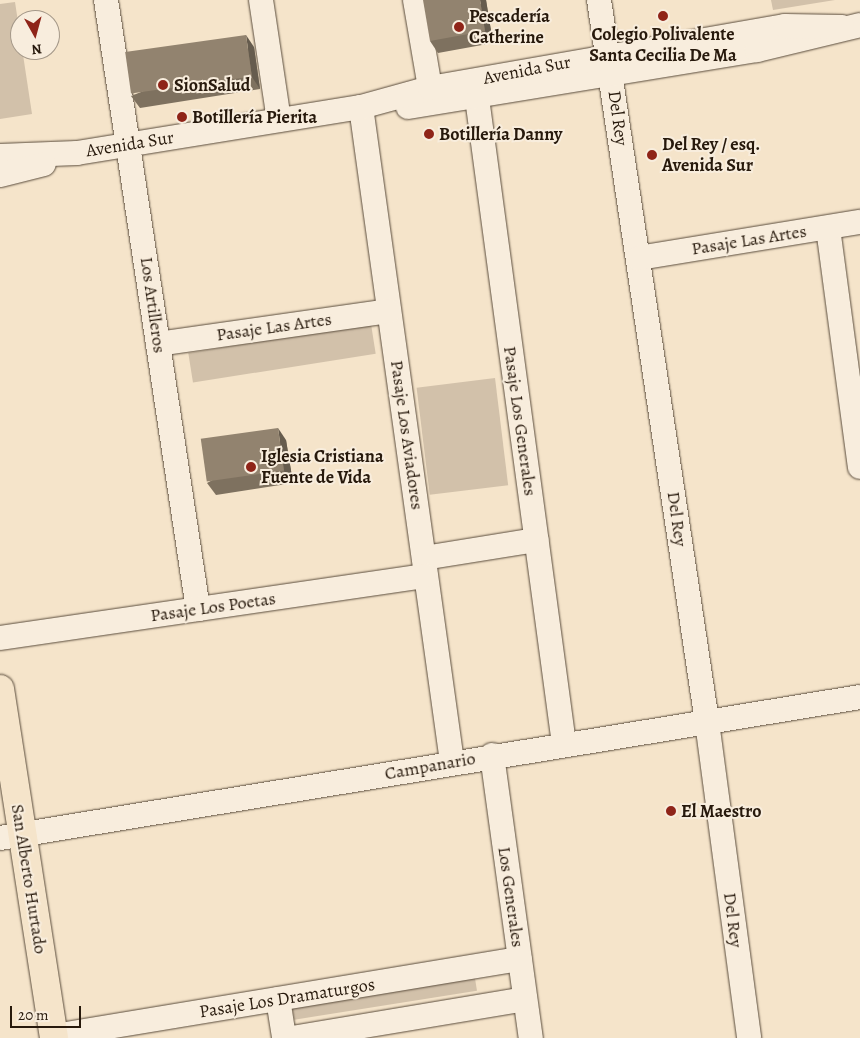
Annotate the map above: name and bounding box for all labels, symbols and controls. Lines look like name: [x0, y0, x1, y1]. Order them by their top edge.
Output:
place label: Pescadería Catherine: [469, 6, 550, 48]
north arrow: [10, 10, 60, 60]
marker: Colegio Polivalente Santa Cecilia De Ma: [657, 10, 669, 22]
marker: Pescadería Catherine: [453, 21, 465, 33]
place label: Colegio Polivalente Santa Cecilia De Ma: [589, 24, 737, 66]
text: N: [31, 39, 43, 59]
street label: Avenida Sur: [481, 51, 573, 89]
place label: SionSalud: [174, 74, 250, 96]
marker: SionSalud: [156, 78, 170, 92]
street label: Del Rey: [603, 89, 633, 147]
place label: Botillería Pierita: [192, 106, 317, 128]
marker: Botillería Pierita: [176, 111, 188, 123]
place label: Botillería Danny: [439, 123, 562, 145]
street label: Avenida Sur: [85, 126, 175, 162]
marker: Botillería Danny: [423, 128, 435, 140]
place label: Del Rey / esq. Avenida Sur: [662, 134, 760, 176]
marker: Del Rey / esq. Avenida Sur: [646, 149, 658, 161]
street label: Pasaje Las Artes: [690, 220, 808, 260]
street label: Los Artilleros: [136, 256, 170, 354]
street label: Pasaje Las Artes: [215, 308, 333, 346]
street label: Pasaje Los Generales: [499, 345, 541, 497]
street label: Pasaje Los Aviadores: [386, 359, 428, 511]
place label: Iglesia Cristiana Fuente de Vida: [261, 446, 384, 488]
marker: Iglesia Cristiana Fuente de Vida: [245, 461, 257, 473]
street label: Del Rey: [662, 490, 692, 548]
street label: Pasaje Los Poetas: [149, 588, 277, 626]
street label: Campanario: [383, 747, 477, 785]
place label: El Maestro: [681, 800, 761, 822]
street label: San Alberto Hurtado: [7, 803, 51, 955]
marker: El Maestro: [665, 805, 677, 817]
street label: Los Generales: [493, 845, 529, 949]
street label: Del Rey: [719, 891, 747, 949]
street label: Pasaje Los Dramaturgos: [198, 973, 376, 1023]
scale bar: [12, 996, 84, 1028]
text: 20 m: [18, 1005, 49, 1025]

